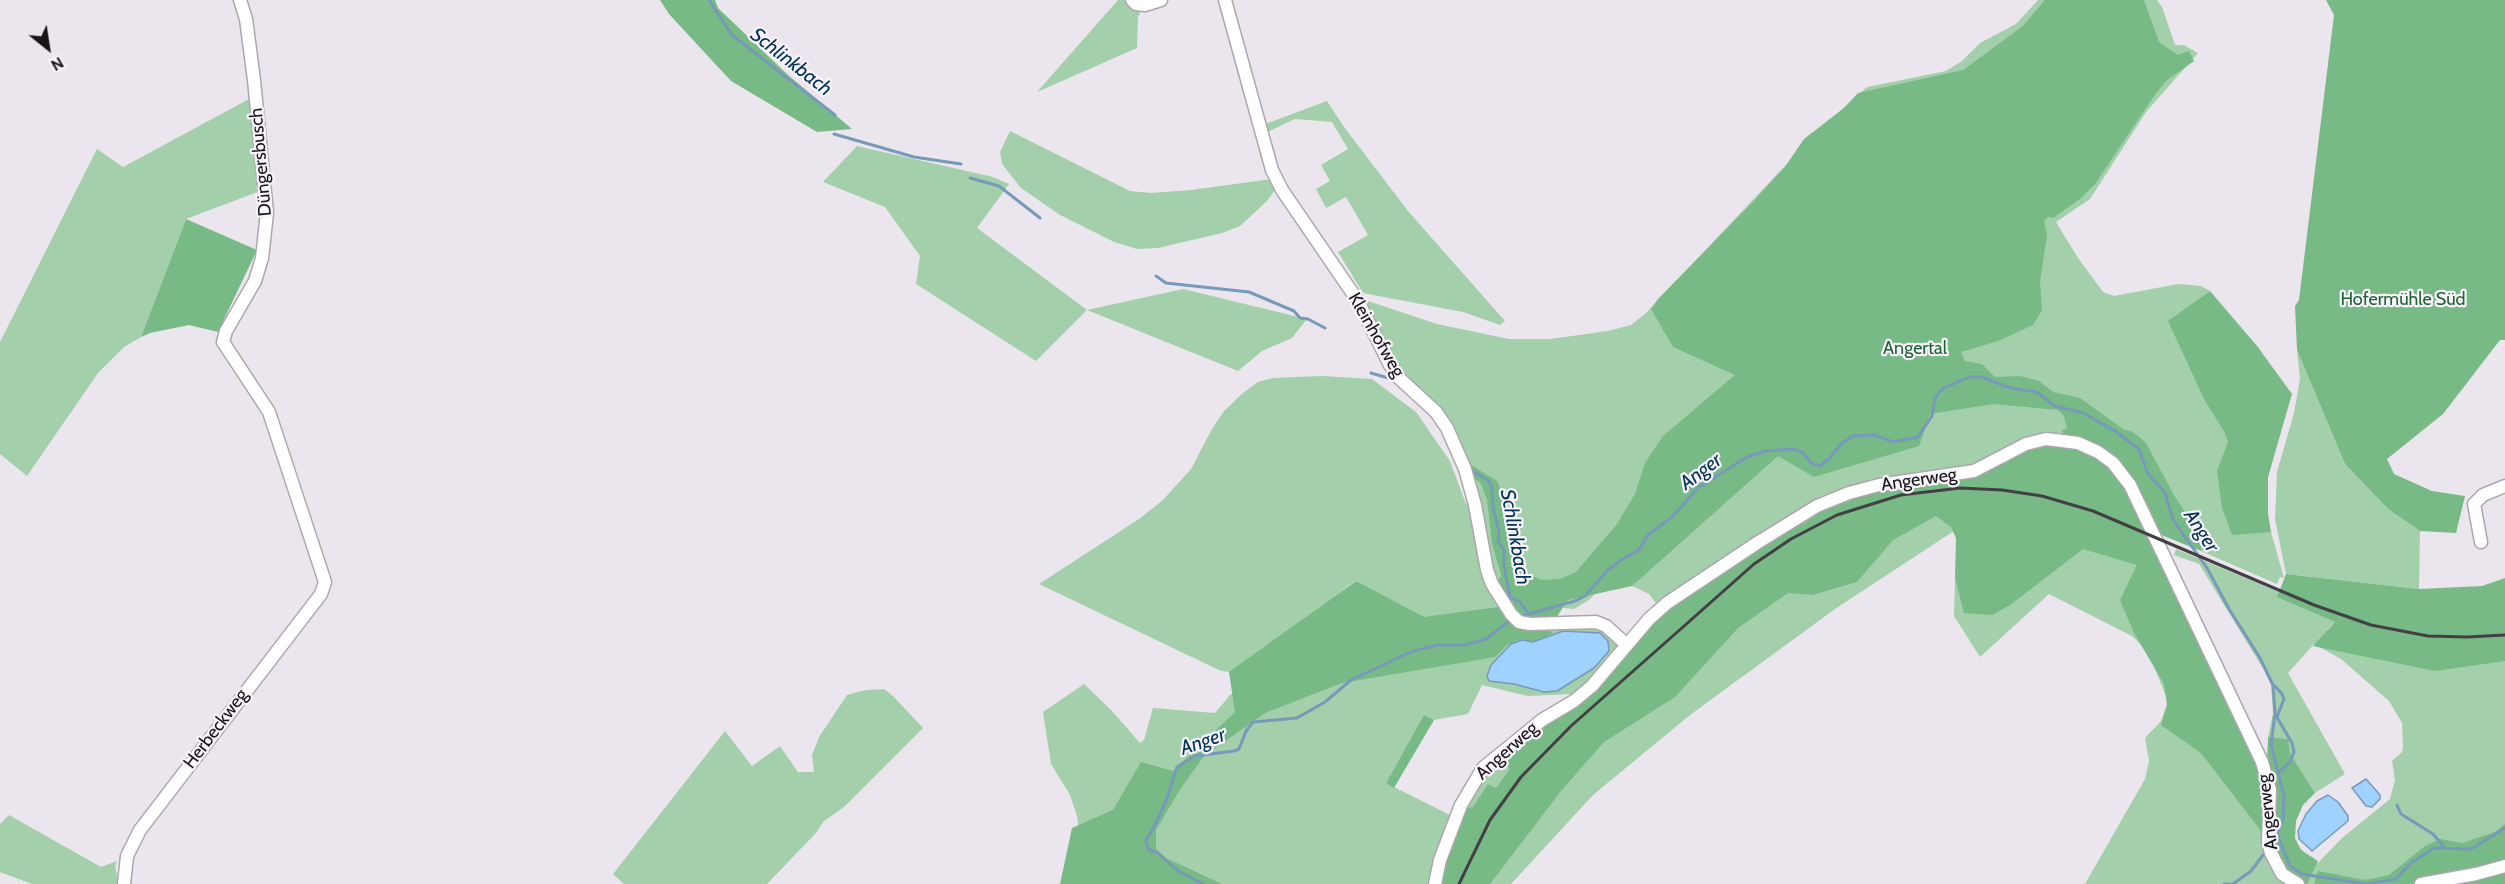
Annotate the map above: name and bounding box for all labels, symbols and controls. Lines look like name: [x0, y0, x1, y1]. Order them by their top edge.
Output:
north arrow: [18, 18, 78, 78]
water label: Schlinkbach: [746, 23, 836, 101]
text: N: [48, 53, 67, 75]
street label: Düngersbusch: [246, 107, 276, 217]
street label: Kleinhofweg: [1343, 289, 1409, 381]
park label: Hofermühle Süd: [2340, 289, 2466, 311]
park label: Angertal: [1883, 338, 1947, 360]
water label: Anger: [1675, 449, 1727, 495]
street label: Angerweg: [1880, 464, 1958, 496]
water label: Schlinkbach: [1495, 487, 1535, 587]
water label: Anger: [2178, 505, 2224, 557]
street label: Herbeckweg: [179, 685, 253, 773]
street label: Angerweg: [1471, 717, 1543, 785]
water label: Anger: [1177, 723, 1229, 761]
street label: Angerweg: [2253, 773, 2283, 851]

